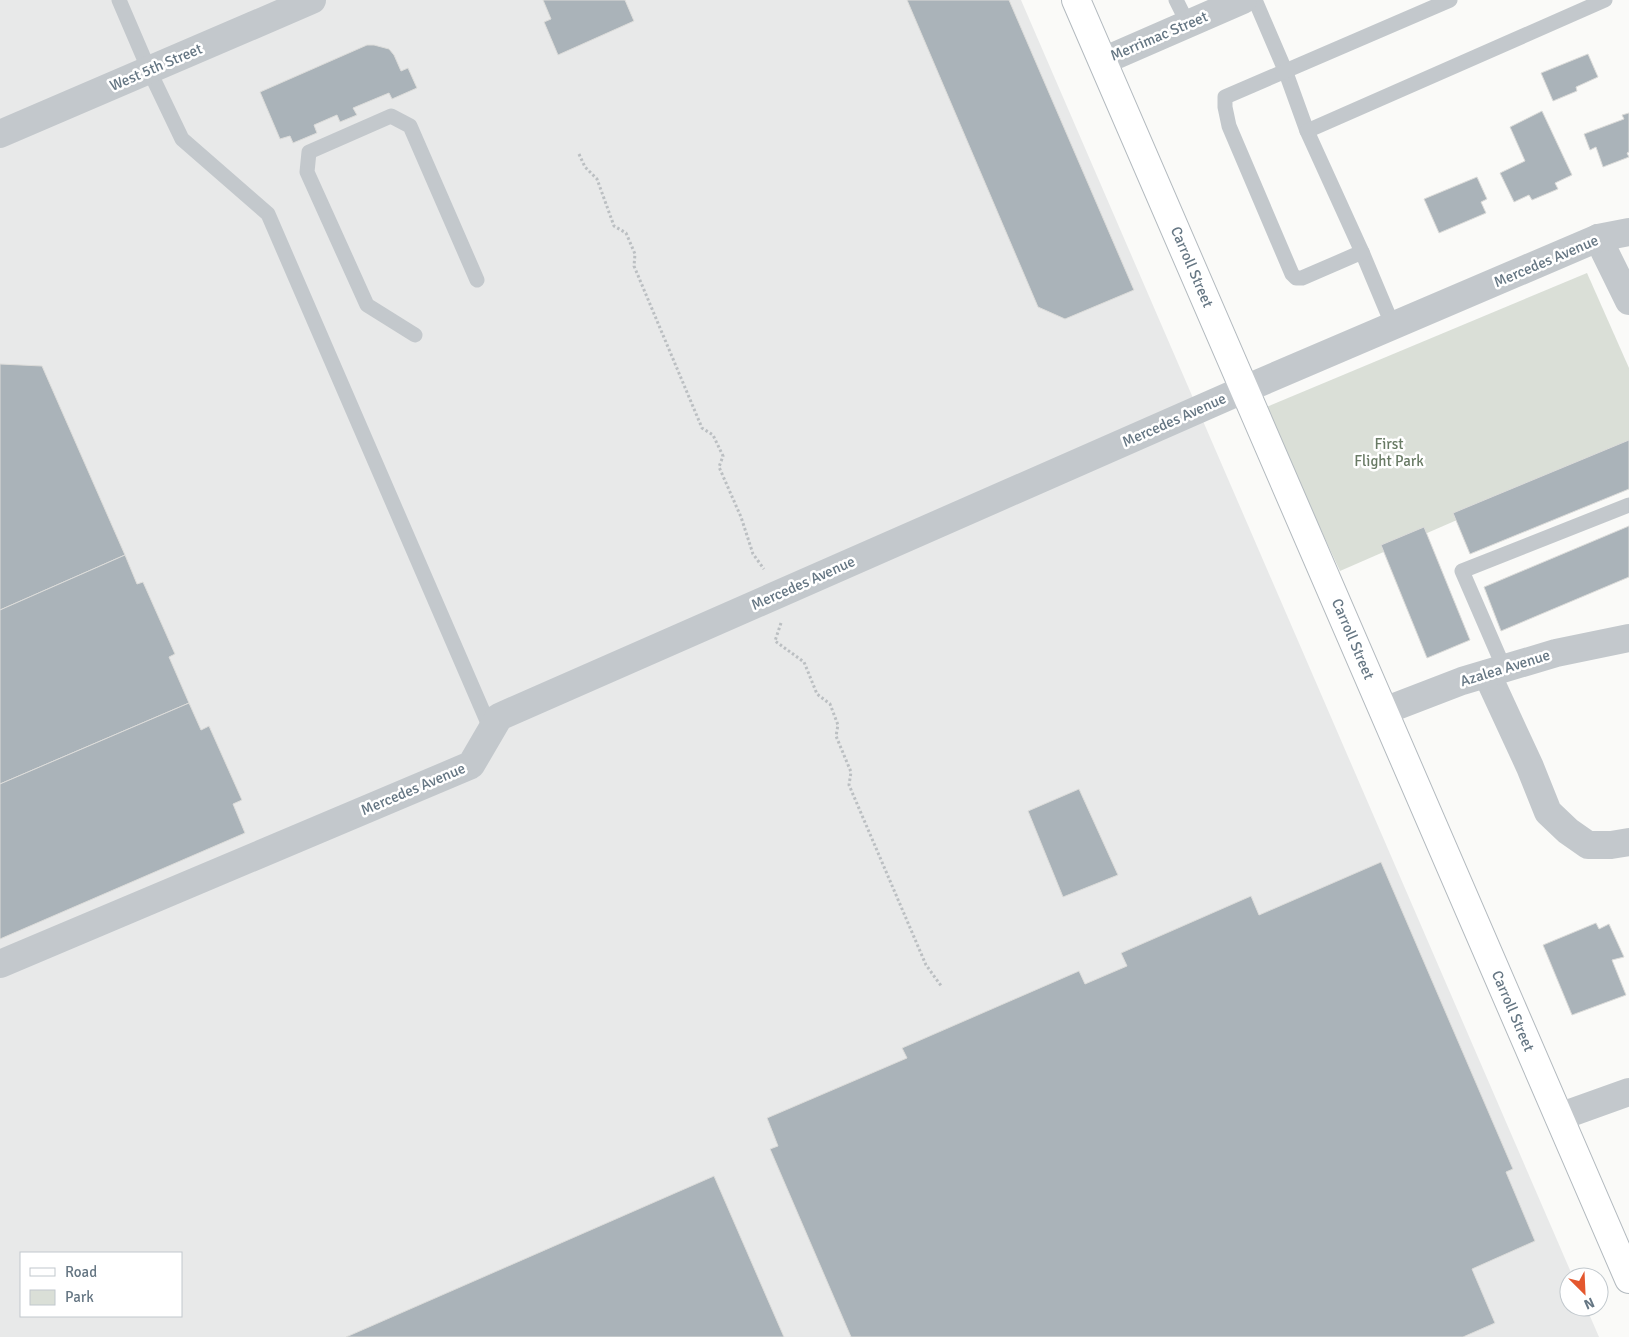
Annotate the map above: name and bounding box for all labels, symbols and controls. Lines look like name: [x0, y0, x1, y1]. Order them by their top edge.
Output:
street label: Merrimac Street: [1108, 7, 1210, 65]
street label: West 5th Street: [107, 39, 205, 95]
street label: Carroll Street: [1167, 224, 1217, 310]
street label: Mercedes Avenue: [1491, 231, 1601, 291]
street label: Mercedes Avenue: [1119, 389, 1229, 451]
park label: First Flight Park: [1354, 435, 1424, 470]
street label: Mercedes Avenue: [748, 552, 858, 614]
street label: Carroll Street: [1328, 596, 1378, 682]
street label: Azalea Avenue: [1458, 646, 1552, 690]
street label: Mercedes Avenue: [358, 759, 468, 819]
street label: Carroll Street: [1488, 968, 1538, 1054]
legend: [20, 1252, 182, 1317]
text: Road: [65, 1263, 97, 1281]
north arrow: [1559, 1267, 1609, 1317]
text: Park: [65, 1288, 94, 1306]
text: N: [1581, 1294, 1597, 1313]

